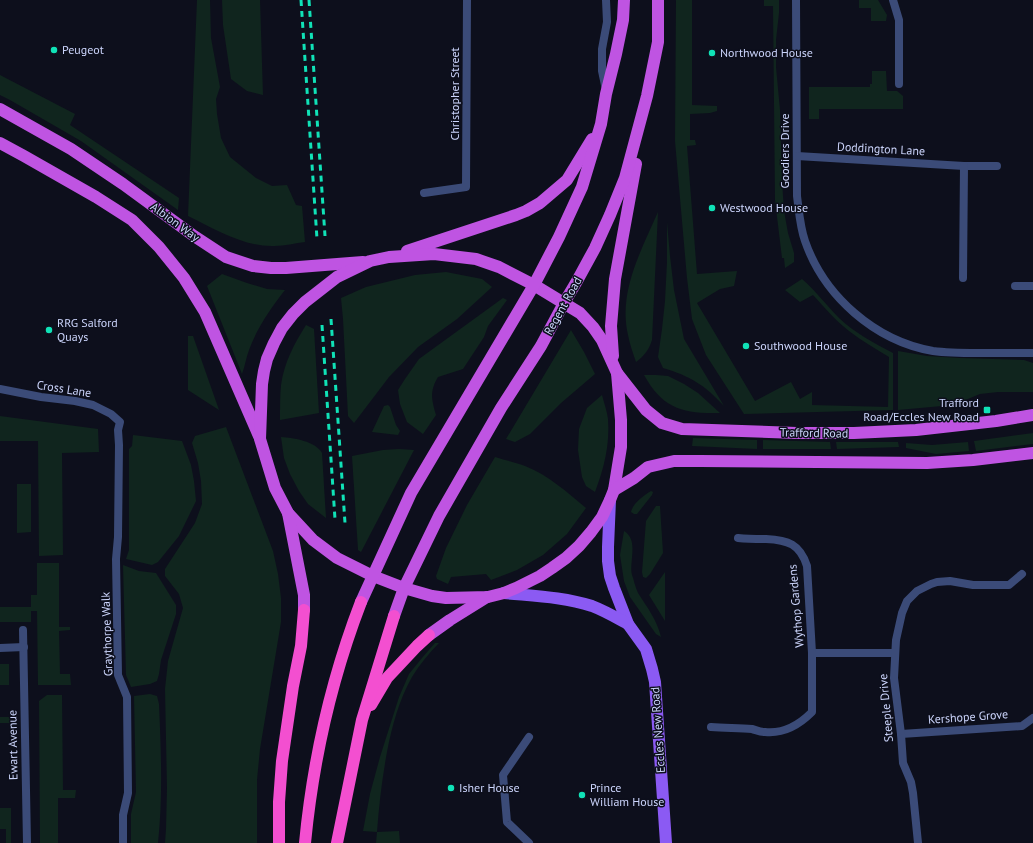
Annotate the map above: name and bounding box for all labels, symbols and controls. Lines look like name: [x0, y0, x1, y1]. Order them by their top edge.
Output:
place label: Peugeot: [62, 42, 104, 57]
marker: Peugeot: [49, 45, 59, 55]
place label: Northwood House: [720, 45, 813, 60]
street label: Christopher Street: [447, 47, 462, 141]
marker: Northwood House: [707, 48, 717, 58]
street label: Goodiers Drive: [777, 113, 792, 189]
street label: Doddington Lane: [837, 139, 925, 158]
street label: Albion Way: [148, 199, 203, 245]
place label: Westwood House: [720, 200, 808, 215]
marker: Westwood House: [707, 203, 717, 213]
street label: Regent Road: [540, 274, 585, 338]
place label: RRG Salford Quays: [57, 315, 118, 344]
marker: RRG Salford Quays: [44, 325, 54, 335]
place label: Southwood House: [754, 338, 847, 353]
marker: Southwood House: [741, 341, 751, 351]
street label: Cross Lane: [36, 377, 92, 400]
place label: Trafford Road/Eccles New Road: [863, 395, 979, 424]
marker: Trafford Road/Eccles New Road: [982, 405, 992, 415]
street label: Trafford Road: [780, 424, 848, 441]
street label: Wythop Gardens: [784, 564, 807, 648]
street label: Graythorpe Walk: [98, 591, 115, 676]
street label: Steeple Drive: [875, 673, 896, 743]
street label: Eccles New Road: [647, 687, 668, 773]
street label: Kershope Grove: [927, 706, 1009, 727]
street label: Ewart Avenue: [4, 710, 21, 780]
place label: Isher House: [459, 780, 520, 795]
place label: Prince William House: [590, 780, 664, 809]
marker: Isher House: [446, 783, 456, 793]
marker: Prince William House: [577, 790, 587, 800]

